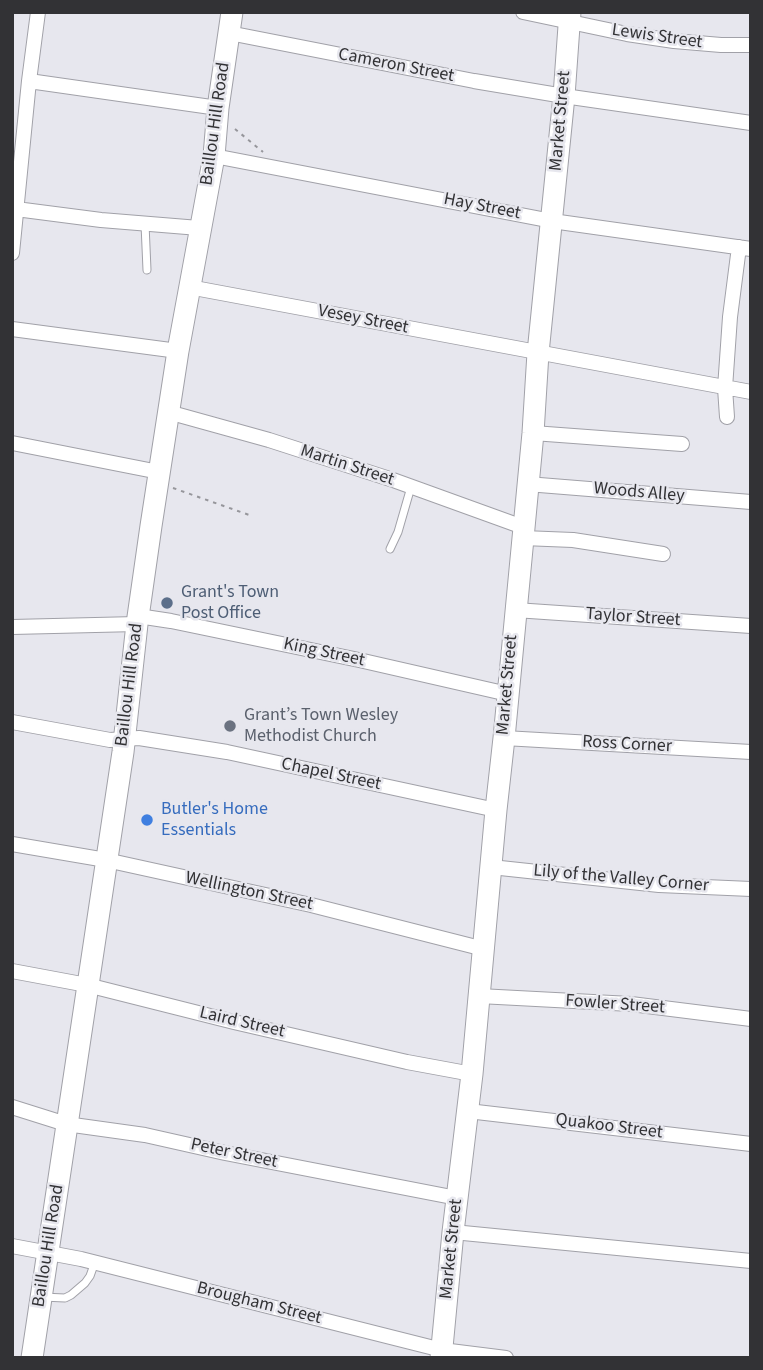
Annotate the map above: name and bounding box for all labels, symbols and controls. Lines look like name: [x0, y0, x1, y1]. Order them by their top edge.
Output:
street label: Lewis Street: [610, 20, 704, 54]
street label: Cameron Street: [336, 44, 456, 88]
street label: Baillou Hill Road: [197, 61, 235, 187]
street label: Market Street: [546, 70, 576, 172]
street label: Hay Street: [442, 189, 522, 225]
street label: Vesey Street: [316, 301, 410, 339]
street label: Martin Street: [297, 441, 397, 491]
street label: Woods Alley: [593, 478, 685, 508]
place label: Grant's Town Post Office: [181, 582, 279, 624]
marker: Grant's Town Post Office: [159, 595, 175, 611]
street label: Taylor Street: [585, 604, 681, 632]
street label: Baillou Hill Road: [112, 622, 148, 748]
street label: King Street: [281, 634, 367, 672]
street label: Market Street: [493, 634, 523, 736]
place label: Grant’s Town Wesley Methodist Church: [244, 705, 398, 748]
marker: Grant’s Town Wesley Methodist Church: [222, 718, 238, 734]
street label: Ross Corner: [582, 732, 672, 758]
street label: Chapel Street: [279, 754, 383, 796]
place label: Butler's Home Essentials: [161, 799, 268, 842]
marker: Butler's Home Essentials: [139, 812, 155, 828]
street label: Lily of the Valley Corner: [532, 861, 710, 897]
street label: Wellington Street: [183, 868, 315, 916]
street label: Fowler Street: [564, 991, 666, 1019]
street label: Laird Street: [197, 1003, 287, 1043]
street label: Quakoo Street: [554, 1110, 664, 1144]
street label: Peter Street: [189, 1134, 279, 1174]
street label: Baillou Hill Road: [29, 1183, 69, 1309]
street label: Market Street: [436, 1198, 468, 1300]
street label: Brougham Street: [194, 1278, 324, 1330]

